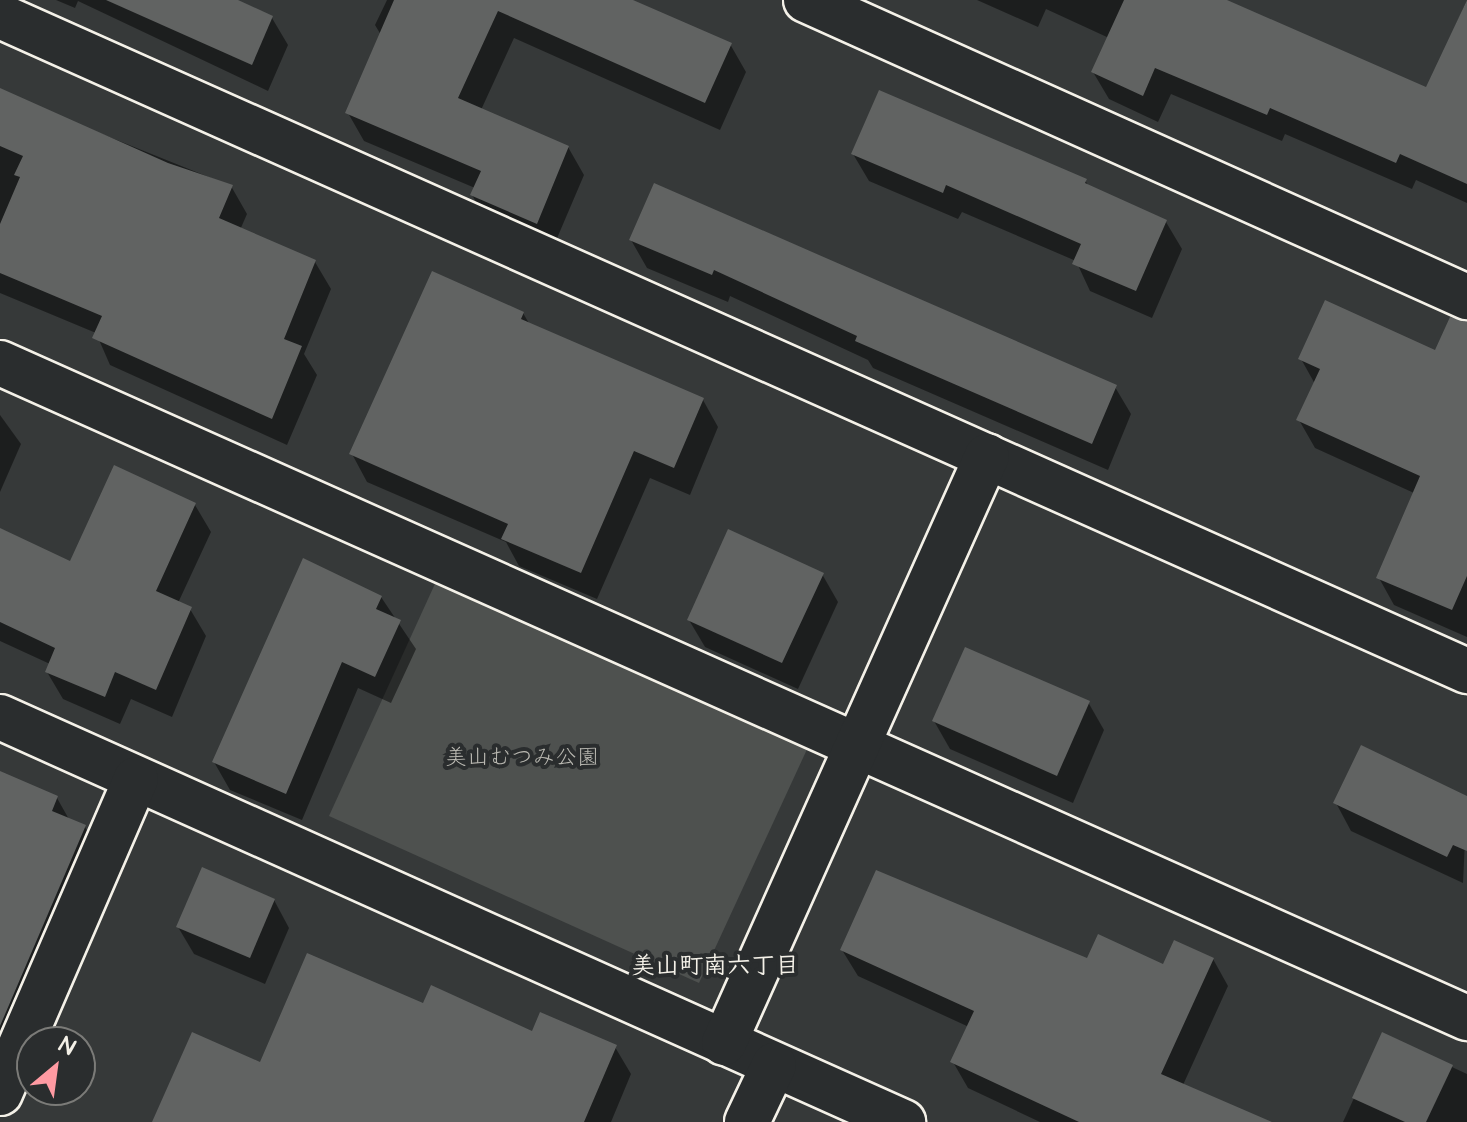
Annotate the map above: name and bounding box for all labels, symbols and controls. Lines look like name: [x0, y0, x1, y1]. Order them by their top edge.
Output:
park label: 美山むつみ公園: [445, 745, 599, 771]
district label: 美山町南六丁目: [631, 953, 799, 981]
north arrow: [16, 1026, 96, 1106]
text: N: [53, 1029, 80, 1063]

